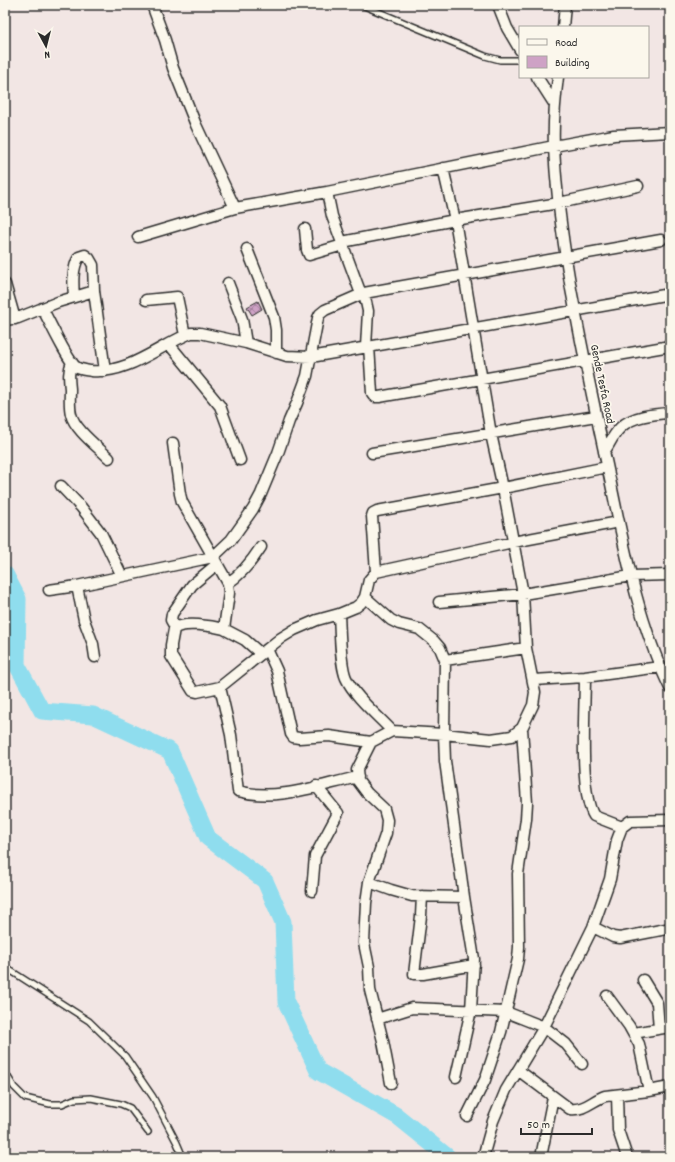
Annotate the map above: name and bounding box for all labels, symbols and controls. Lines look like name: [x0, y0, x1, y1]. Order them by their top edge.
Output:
north arrow: [26, 26, 66, 66]
legend: [519, 26, 649, 78]
text: Road: [555, 35, 577, 52]
text: N: [43, 46, 51, 62]
text: Building: [555, 55, 590, 72]
street label: Gende Tesfa Road: [585, 343, 618, 426]
scale bar: [521, 1110, 592, 1136]
text: 50 m: [527, 1117, 550, 1134]

